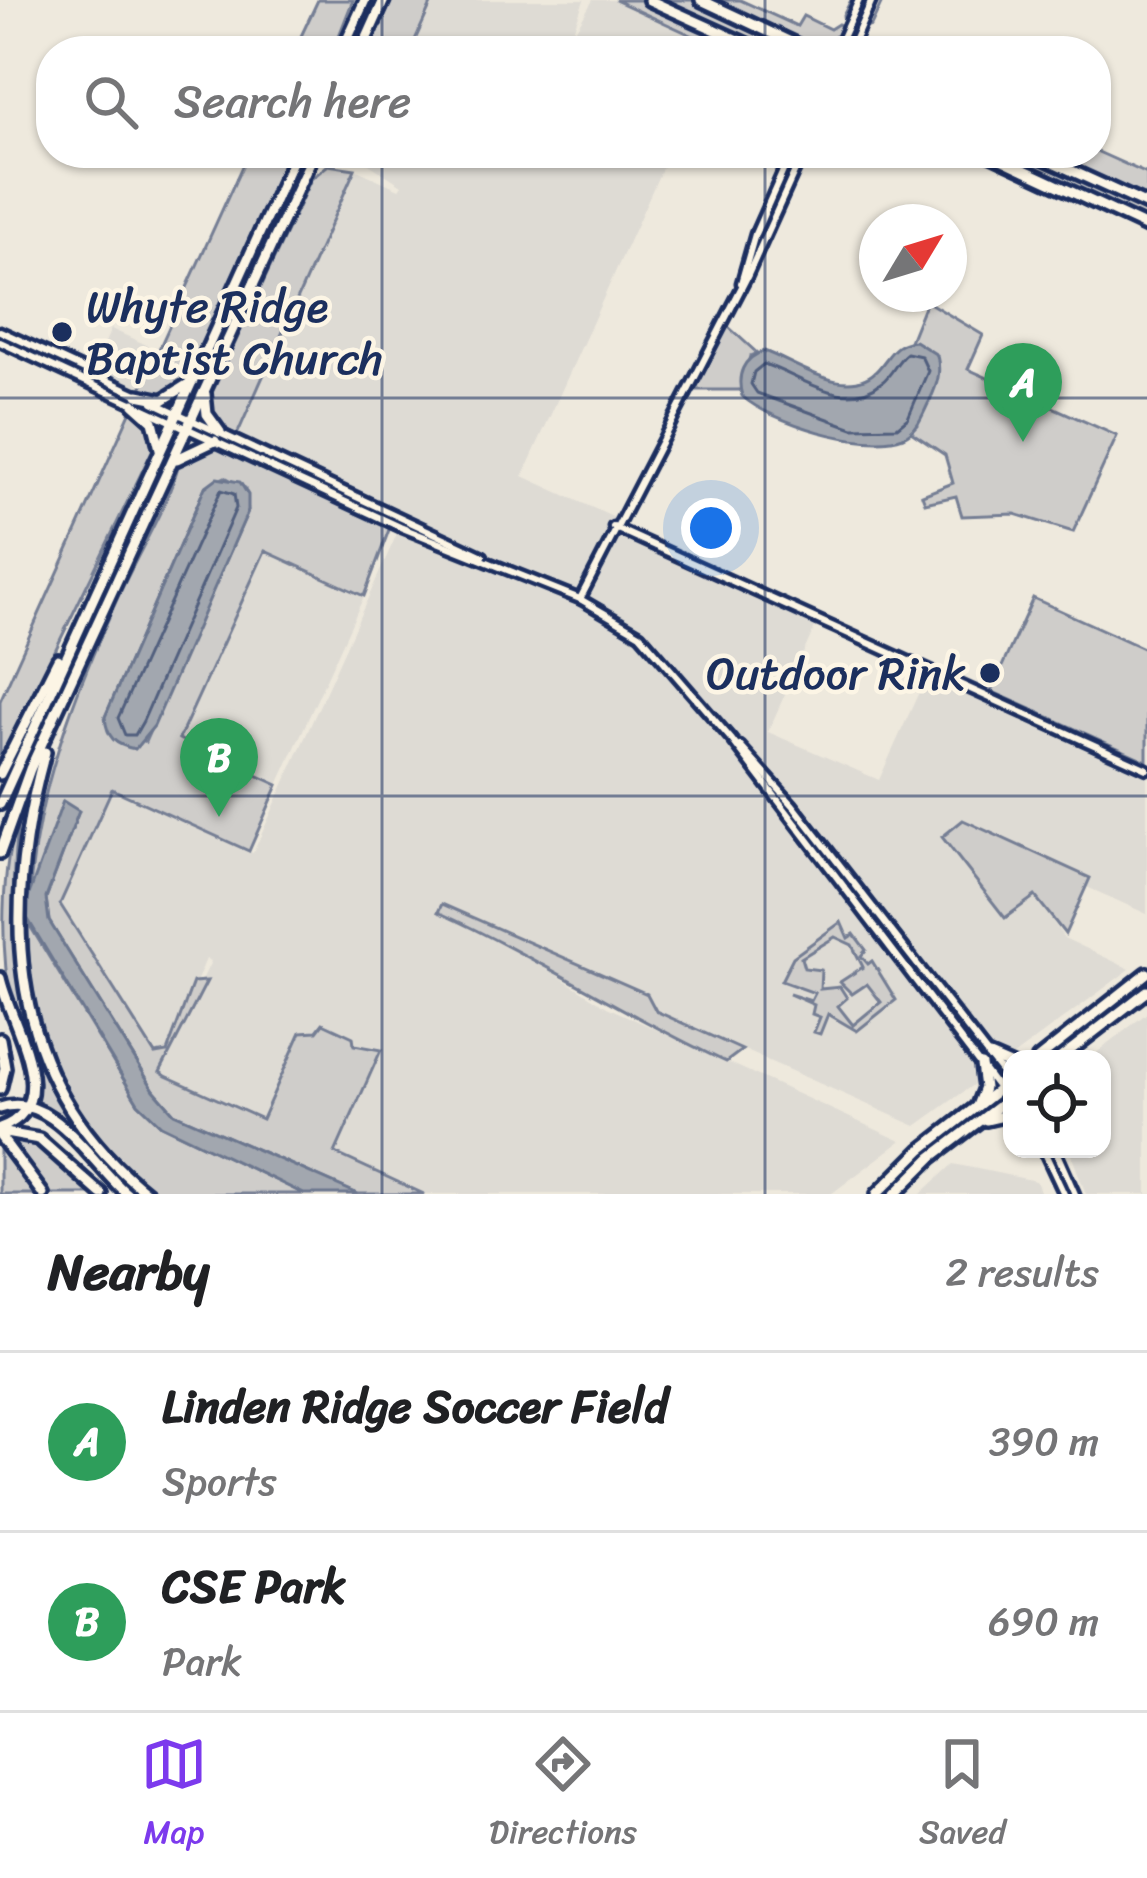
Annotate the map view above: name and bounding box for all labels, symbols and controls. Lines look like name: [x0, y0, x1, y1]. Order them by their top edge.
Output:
search box: [36, 36, 1111, 168]
text: Search here: [174, 62, 411, 142]
icon: search: [78, 69, 144, 135]
north arrow: [859, 204, 967, 312]
place label: Whyte Ridge Baptist Church: [86, 267, 383, 399]
marker: Whyte Ridge Baptist Church: [49, 319, 75, 345]
pin: A: [984, 343, 1062, 442]
your location: [681, 498, 741, 558]
place label: Outdoor Rink: [706, 634, 966, 714]
marker: Outdoor Rink: [977, 660, 1003, 686]
pin: B: [180, 718, 258, 817]
map controls: [1003, 1050, 1111, 1158]
button: locate: [1003, 1050, 1111, 1158]
text: Nearby: [48, 1227, 209, 1317]
text: 2 results: [945, 1238, 1099, 1307]
text: Linden Ridge Soccer Field: [162, 1367, 668, 1447]
text: A: [74, 1407, 100, 1476]
text: 390 m: [989, 1407, 1099, 1476]
text: Sports: [162, 1447, 277, 1516]
text: CSE Park: [162, 1547, 346, 1627]
text: B: [75, 1587, 99, 1656]
text: 690 m: [988, 1587, 1099, 1656]
text: Park: [162, 1627, 242, 1696]
tab: Map: [141, 1731, 207, 1861]
tab: Directions: [489, 1731, 637, 1861]
tab: Saved: [919, 1731, 1006, 1861]

